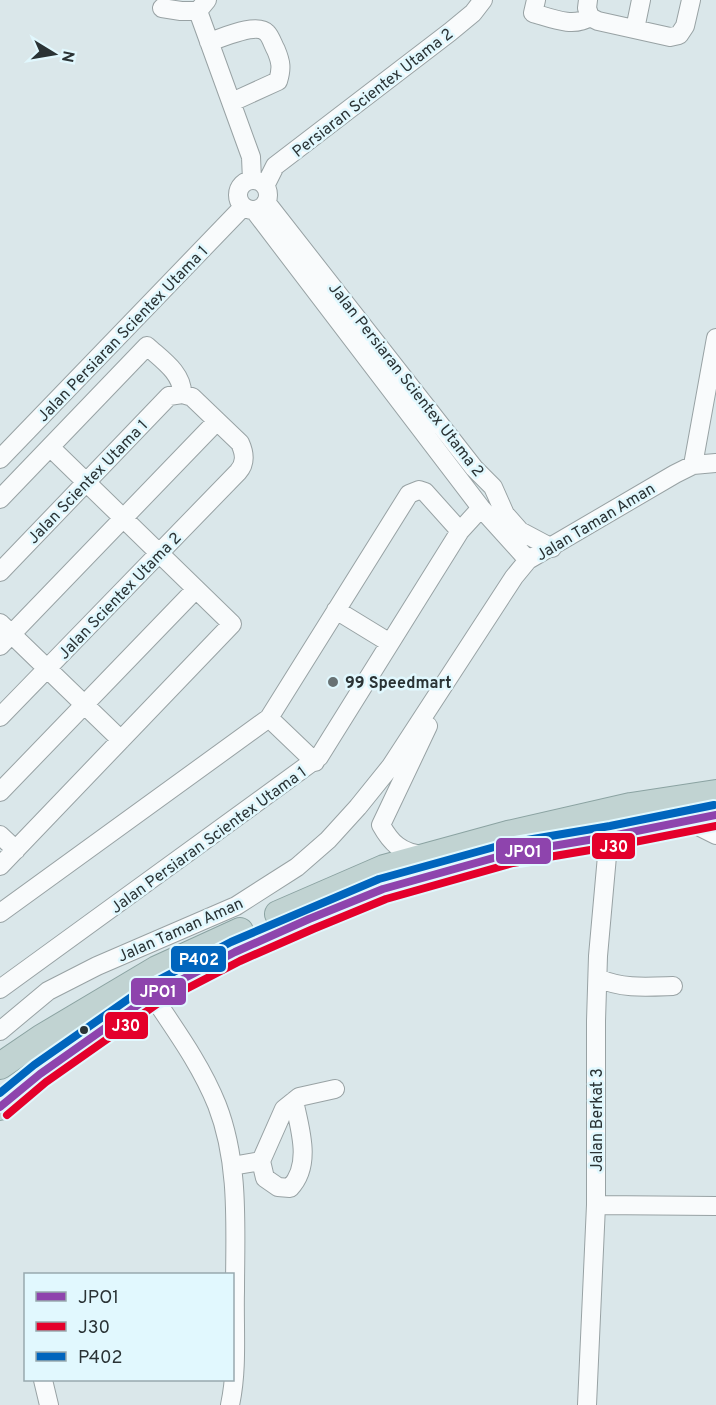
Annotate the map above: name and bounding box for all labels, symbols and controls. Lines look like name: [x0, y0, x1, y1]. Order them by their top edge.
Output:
north arrow: [24, 24, 84, 84]
street label: Persiaran Scientex Utama 2: [289, 25, 458, 163]
text: N: [56, 49, 78, 64]
street label: Jalan Persiaran Scientex Utama 1: [34, 242, 213, 427]
street label: Jalan Persiaran Scientex Utama 2: [323, 279, 488, 481]
street label: Jalan Scientex Utama 1: [24, 416, 153, 549]
street label: Jalan Taman Aman: [533, 479, 659, 566]
street label: Jalan Scientex Utama 2: [55, 529, 186, 664]
place label: 99 Speedmart: [345, 674, 452, 694]
marker: 99 Speedmart: [326, 675, 340, 689]
street label: Jalan Persiaran Scientex Utama 1: [107, 763, 311, 918]
line badge: J30: [591, 832, 636, 860]
line badge: JPO1: [495, 837, 552, 865]
text: J30: [600, 838, 628, 858]
text: JPO1: [504, 843, 542, 863]
street label: Jalan Taman Aman: [115, 894, 247, 968]
line badge: P402: [170, 945, 227, 973]
text: P402: [179, 951, 219, 971]
line badge: JPO1: [130, 977, 187, 1006]
text: JPO1: [139, 983, 177, 1003]
line badge: J30: [104, 1011, 149, 1040]
text: J30: [112, 1017, 140, 1037]
unlabelled marker: [78, 1024, 90, 1036]
street label: Jalan Berkat 3: [588, 1068, 608, 1172]
legend: [24, 1273, 234, 1381]
text: JPO1: [78, 1287, 119, 1310]
text: J30: [78, 1317, 110, 1340]
text: P402: [78, 1347, 123, 1370]

